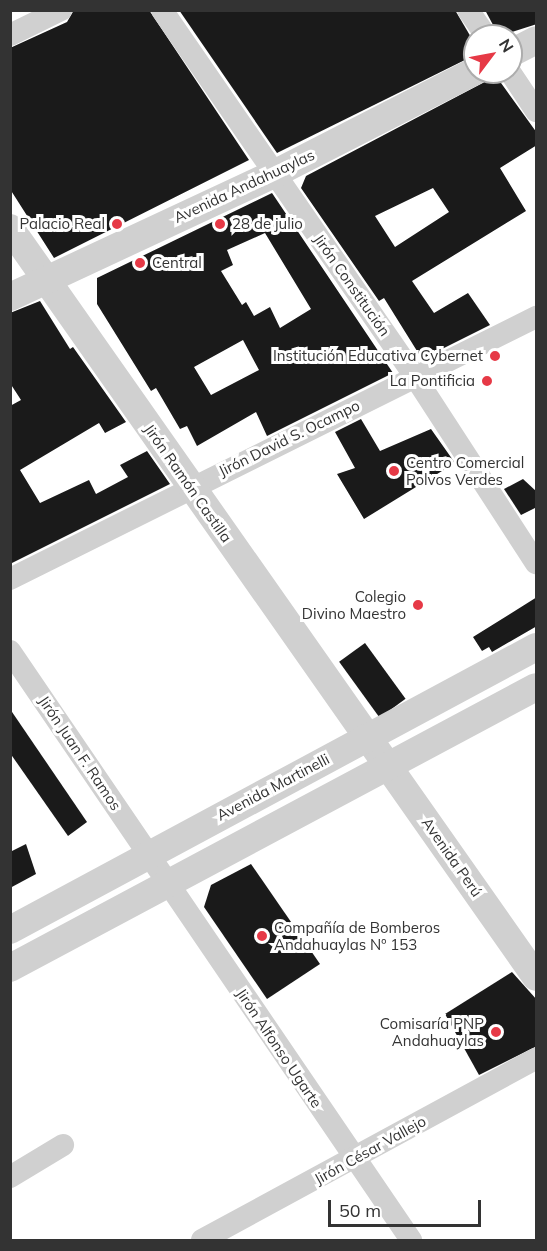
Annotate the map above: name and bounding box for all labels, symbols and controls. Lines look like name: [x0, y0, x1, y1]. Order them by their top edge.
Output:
north arrow: [463, 24, 523, 84]
text: N: [495, 35, 518, 56]
street label: Avenida Andahuaylas: [171, 145, 317, 227]
place label: Palacio Real: [20, 215, 105, 233]
place label: 28 de julio: [232, 215, 303, 233]
marker: Palacio Real: [110, 217, 124, 231]
marker: 28 de julio: [213, 217, 227, 231]
street label: Jirón Constitución: [310, 230, 394, 340]
place label: Central: [152, 254, 202, 272]
marker: Central: [133, 256, 147, 270]
place label: Institución Educativa Cybernet: [273, 347, 483, 365]
marker: Institución Educativa Cybernet: [488, 349, 502, 363]
place label: La Pontificia: [390, 372, 475, 390]
marker: La Pontificia: [480, 374, 494, 388]
street label: Jirón David S. Ocampo: [215, 396, 363, 480]
street label: Jirón Ramón Castilla: [140, 420, 236, 546]
place label: Centro Comercial Polvos Verdes: [406, 453, 524, 488]
marker: Centro Comercial Polvos Verdes: [387, 464, 401, 478]
place label: Colegio Divino Maestro: [302, 587, 406, 622]
marker: Colegio Divino Maestro: [411, 598, 425, 612]
street label: Jirón Juan F. Ramos: [35, 692, 125, 814]
street label: Avenida Martinelli: [214, 750, 332, 824]
street label: Avenida Perú: [418, 814, 486, 900]
place label: Compañía de Bomberos Andahuaylas Nº 153: [274, 918, 440, 953]
marker: Compañía de Bomberos Andahuaylas Nº 153: [255, 929, 269, 943]
street label: Jirón Alfonso Ugarte: [232, 985, 326, 1111]
place label: Comisaría PNP Andahuaylas: [380, 1014, 484, 1049]
marker: Comisaría PNP Andahuaylas: [489, 1025, 503, 1039]
street label: Jirón César Vallejo: [311, 1112, 429, 1188]
scale bar: [331, 1188, 484, 1226]
text: 50 m: [339, 1199, 381, 1222]

